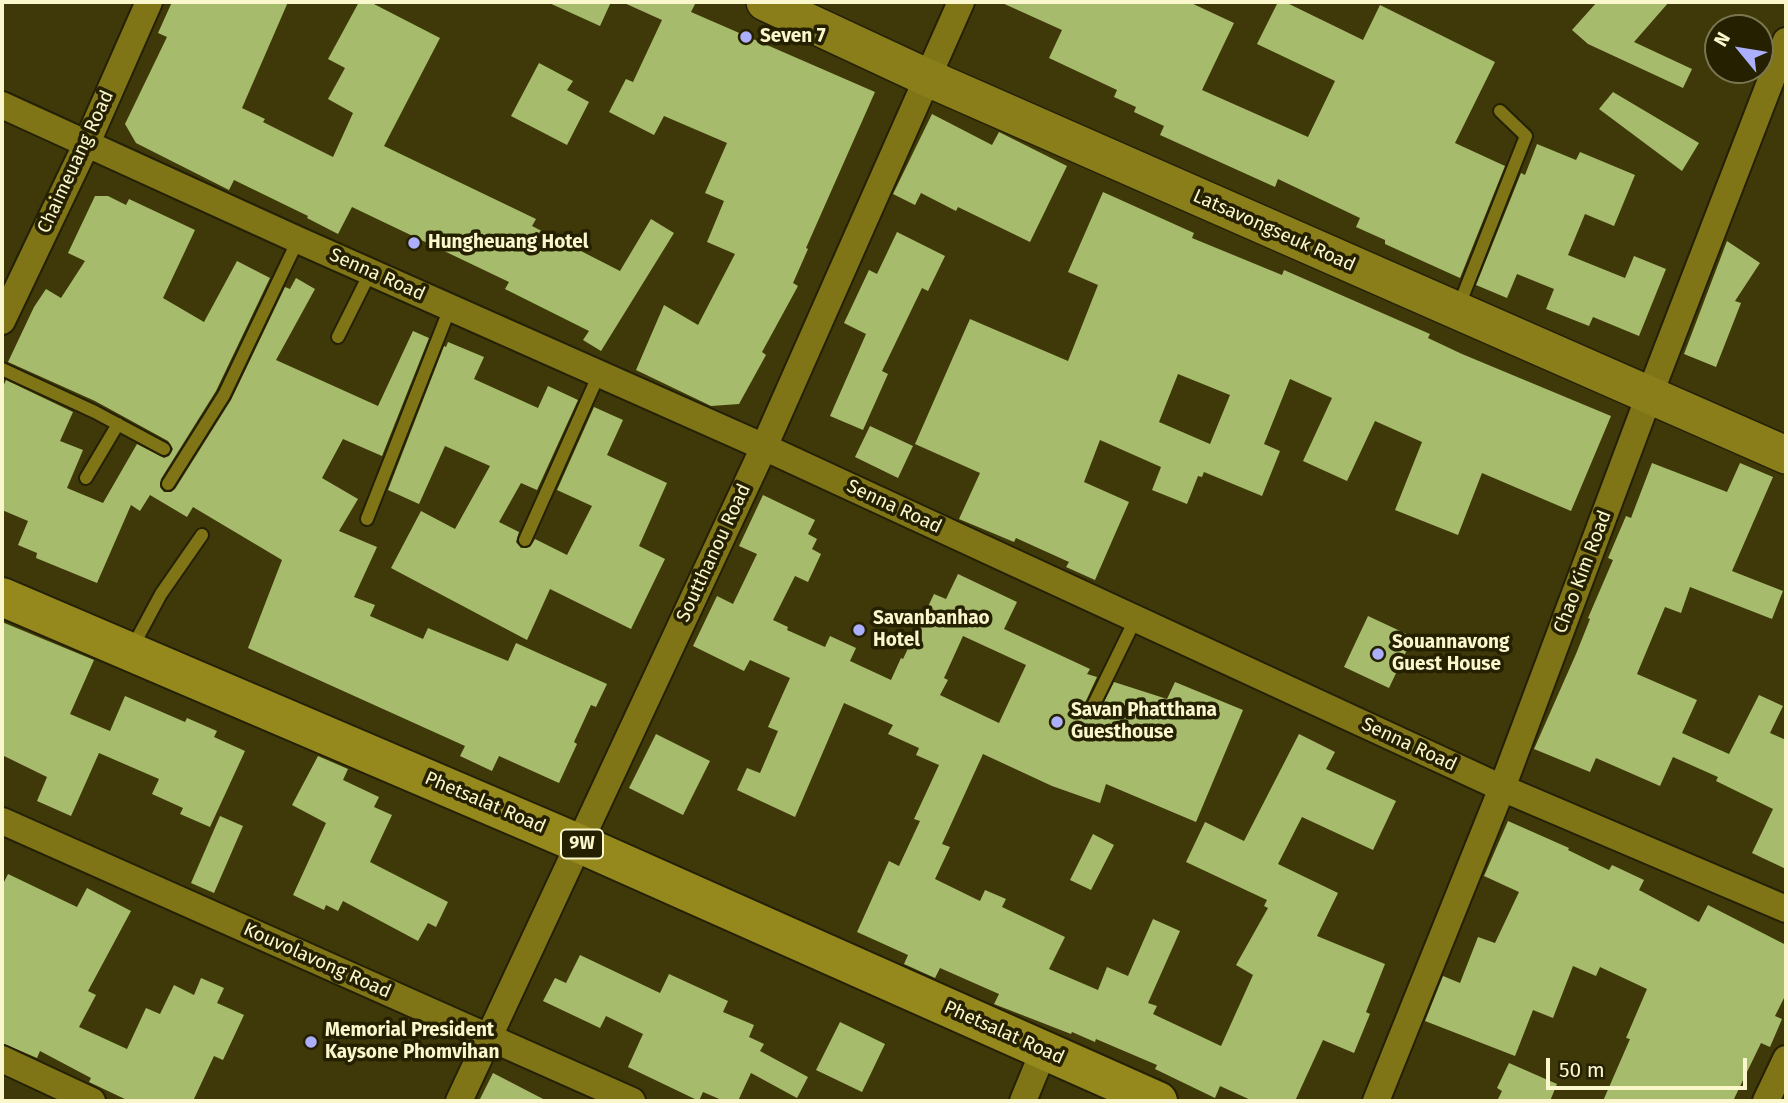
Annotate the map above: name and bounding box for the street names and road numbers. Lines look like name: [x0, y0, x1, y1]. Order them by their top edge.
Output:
street label: Chaimeuang Road: [33, 87, 119, 237]
street label: Latsavongseuk Road: [1189, 185, 1359, 277]
street label: Senna Road: [326, 244, 428, 306]
street label: Senna Road: [843, 475, 945, 539]
street label: Soutthanou Road: [672, 480, 756, 626]
street label: Chao Kim Road: [1549, 507, 1617, 637]
street label: Senna Road: [1358, 713, 1460, 777]
street label: Phetsalat Road: [421, 767, 549, 839]
road number: 9W: [561, 830, 603, 858]
street label: Kouvolavong Road: [240, 918, 394, 1004]
street label: Phetsalat Road: [940, 996, 1068, 1070]

